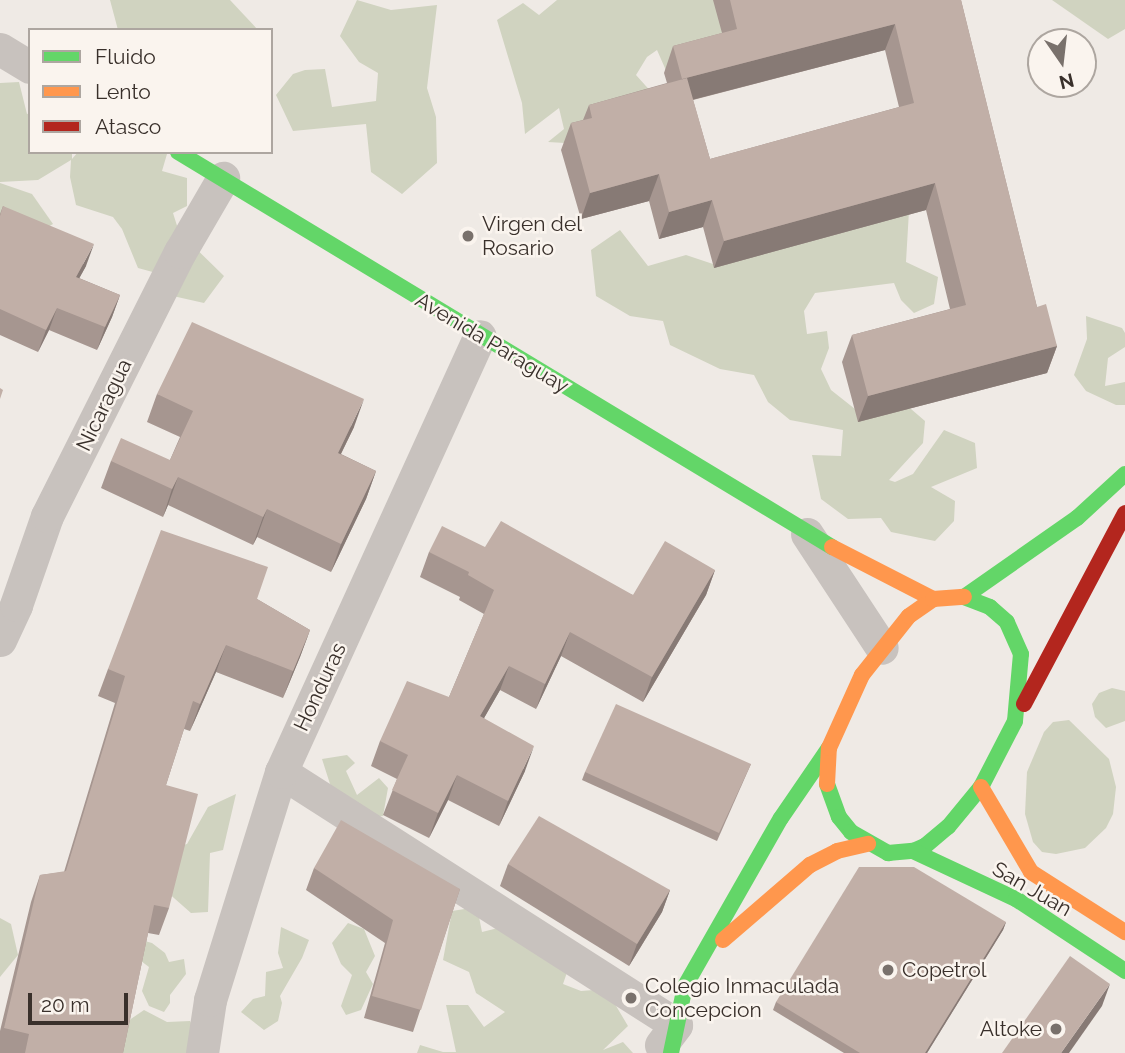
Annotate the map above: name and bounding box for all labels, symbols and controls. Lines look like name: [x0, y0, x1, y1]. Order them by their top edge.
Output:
legend: [28, 28, 273, 154]
north arrow: [1027, 28, 1097, 98]
text: Fluido: [95, 44, 156, 69]
text: N: [1057, 69, 1076, 94]
text: Lento: [95, 79, 151, 104]
text: Atasco: [95, 114, 161, 139]
place label: Virgen del Rosario: [482, 211, 582, 261]
marker: Virgen del Rosario: [460, 228, 476, 244]
street label: Avenida Paraguay: [411, 287, 573, 399]
street label: Nicaragua: [71, 355, 137, 455]
street label: Honduras: [289, 639, 351, 735]
street label: San Juan: [988, 856, 1076, 922]
place label: Copetrol: [902, 957, 986, 983]
marker: Copetrol: [880, 962, 896, 978]
place label: Colegio Inmaculada Concepcion: [645, 973, 839, 1023]
scale bar: [32, 979, 131, 1023]
marker: Colegio Inmaculada Concepcion: [623, 990, 639, 1006]
text: 20 m: [41, 992, 89, 1017]
place label: Altoke: [980, 1016, 1042, 1042]
marker: Altoke: [1048, 1021, 1064, 1037]

